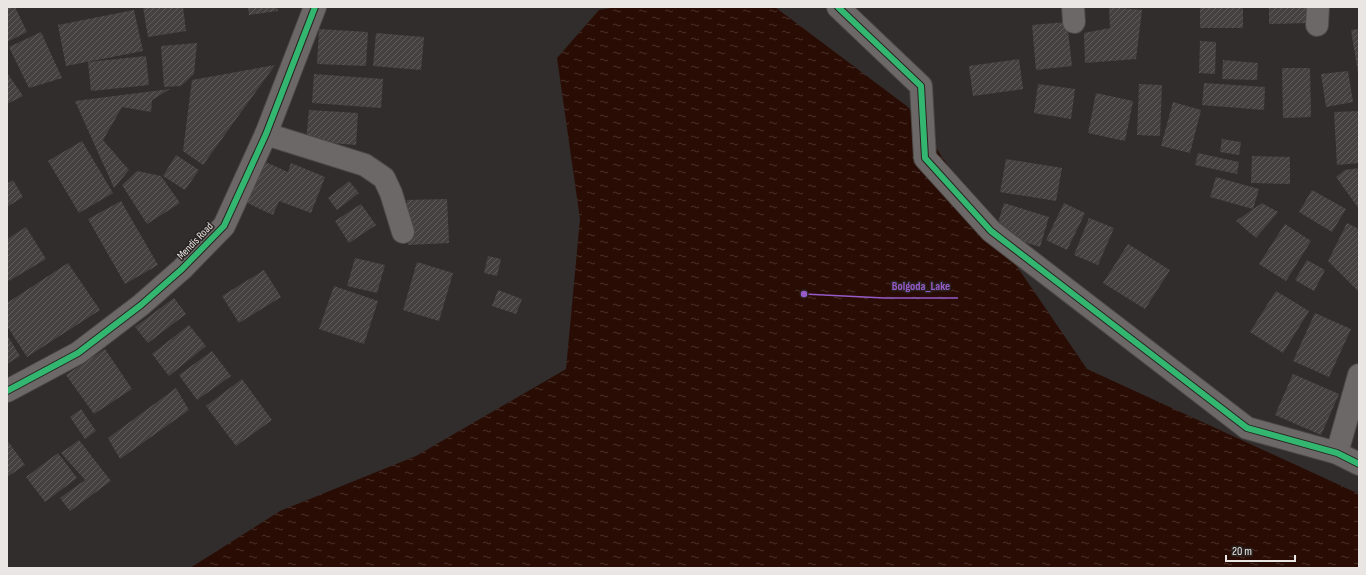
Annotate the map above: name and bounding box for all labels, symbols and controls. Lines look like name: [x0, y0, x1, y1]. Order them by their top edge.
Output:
street label: Mendis Road: [174, 220, 216, 262]
callout: Bolgoda_Lake: [884, 274, 958, 298]
text: Bolgoda_Lake: [892, 279, 950, 294]
scale bar: [1226, 537, 1295, 563]
text: 20 m: [1232, 544, 1252, 559]

